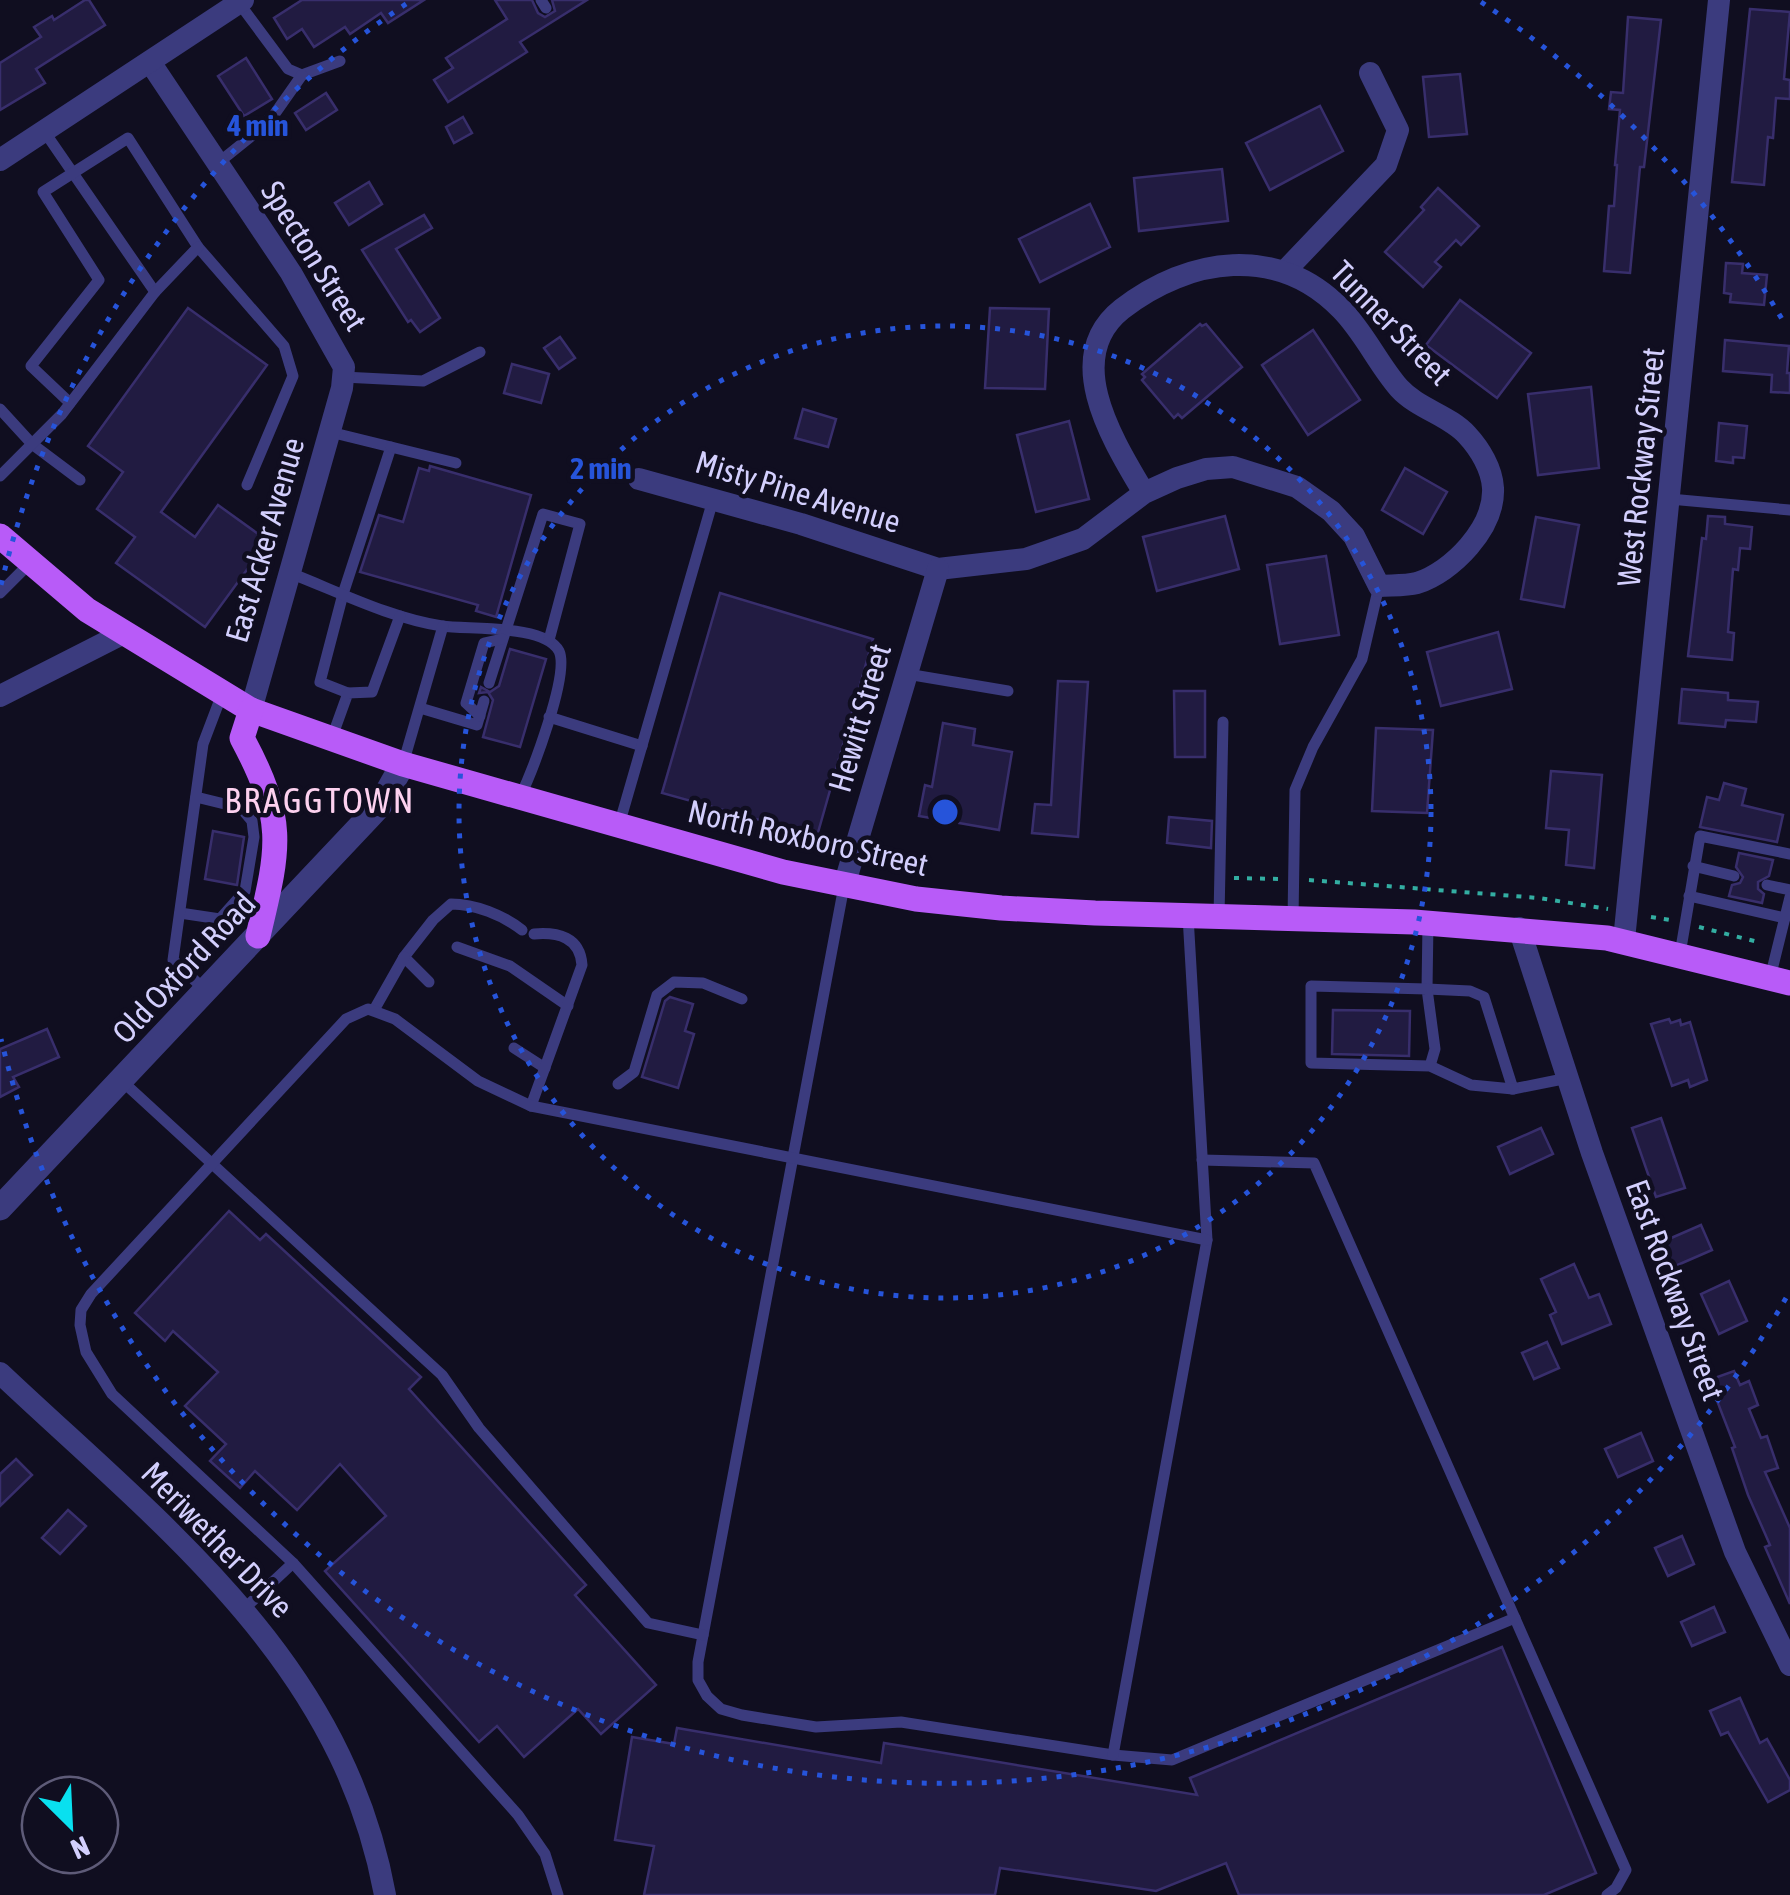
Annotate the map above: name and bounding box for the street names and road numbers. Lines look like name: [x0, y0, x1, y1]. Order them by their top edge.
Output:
street label: Specton Street: [254, 174, 375, 337]
street label: Tunner Street: [1323, 253, 1459, 392]
street label: West Rockway Street: [1610, 346, 1671, 588]
street label: East Acker Avenue: [218, 433, 311, 647]
street label: Misty Pine Avenue: [691, 443, 905, 540]
street label: Hewitt Street: [821, 640, 898, 796]
street label: North Roxboro Street: [685, 792, 932, 883]
street label: Old Oxford Road: [105, 885, 263, 1050]
street label: East Rockway Street: [1618, 1175, 1732, 1405]
street label: Meriwether Drive: [134, 1454, 301, 1625]

